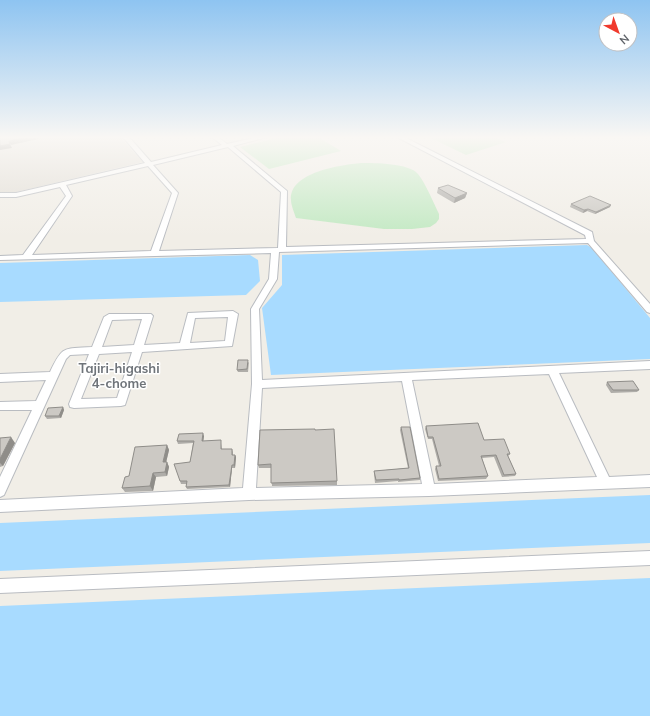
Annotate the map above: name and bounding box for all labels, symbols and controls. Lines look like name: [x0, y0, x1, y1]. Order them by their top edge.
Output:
north arrow: [598, 12, 638, 52]
text: N: [617, 32, 632, 48]
district label: Tajiri-higashi 4-chome: [78, 360, 160, 391]

